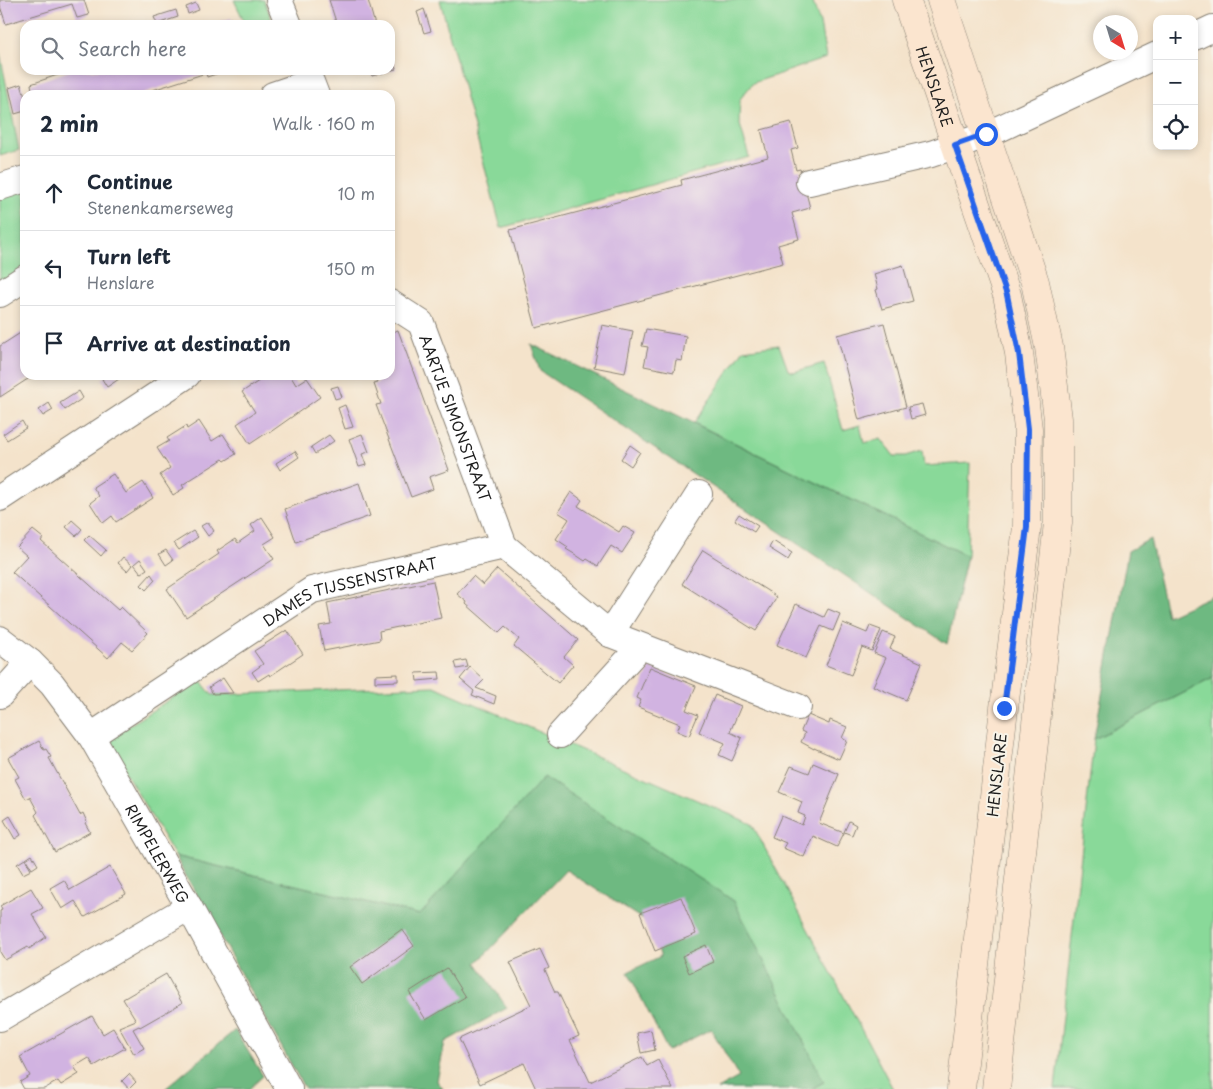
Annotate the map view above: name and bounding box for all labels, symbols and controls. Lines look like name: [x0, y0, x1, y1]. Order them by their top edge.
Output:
north arrow: [1093, 15, 1138, 60]
map controls: [1153, 15, 1198, 150]
button: +: [1153, 15, 1198, 60]
search box: [20, 20, 395, 75]
icon: search: [38, 34, 66, 62]
text: Search here: [78, 34, 187, 62]
street label: HENSLARE: [911, 42, 960, 130]
button: −: [1153, 60, 1198, 105]
button: locate: [1153, 105, 1198, 150]
text: 2 min: [40, 107, 99, 139]
text: Walk · 160 m: [272, 111, 375, 135]
route start: [975, 123, 998, 146]
text: Continue: [87, 167, 173, 195]
icon: ahead: [40, 179, 68, 207]
text: 10 m: [338, 181, 375, 205]
text: Stenenkamerseweg: [87, 195, 234, 219]
text: Turn left: [87, 242, 171, 270]
icon: left: [40, 254, 68, 282]
text: 150 m: [327, 256, 375, 280]
text: Henslare: [87, 270, 155, 294]
icon: arrive: [40, 329, 68, 357]
text: Arrive at destination: [87, 329, 291, 357]
street label: AARTJE SIMONSTRAAT: [415, 331, 498, 505]
street label: DAMES TIJSSENSTRAAT: [258, 550, 440, 631]
route end: [993, 697, 1016, 720]
street label: HENSLARE: [980, 732, 1012, 818]
street label: RIMPELERWEG: [121, 799, 196, 907]

